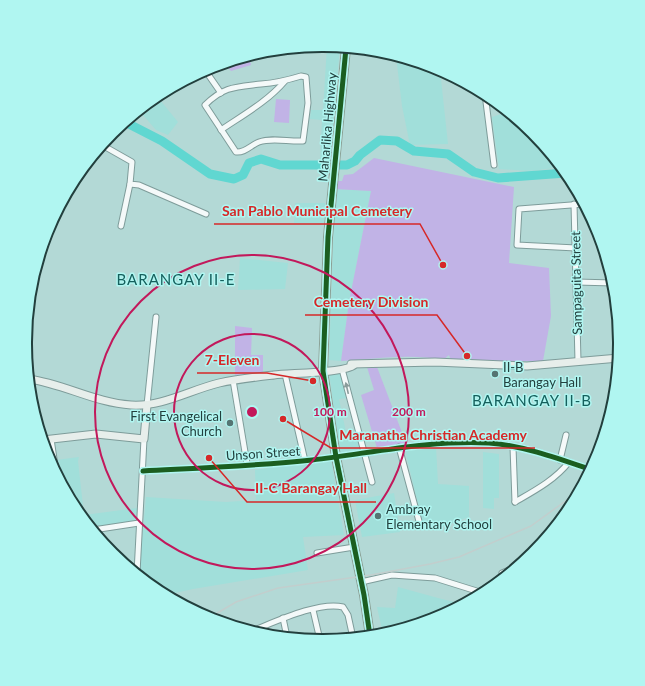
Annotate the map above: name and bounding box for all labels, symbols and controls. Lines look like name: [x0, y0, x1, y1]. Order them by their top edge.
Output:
street label: Maharlika Highway: [314, 71, 340, 182]
callout: San Pablo Municipal Cemetery: [214, 198, 420, 224]
text: San Pablo Municipal Cemetery: [222, 202, 413, 219]
street label: Sampaguita Street: [567, 231, 585, 335]
district label: BARANGAY II-E: [117, 270, 235, 288]
callout: Cemetery Division: [305, 289, 437, 315]
text: Cemetery Division: [314, 293, 428, 310]
callout: 7-Eleven: [197, 347, 267, 373]
text: 7-Eleven: [205, 351, 259, 368]
place label: II-B Barangay Hall: [503, 359, 581, 390]
marker: II-B Barangay Hall: [490, 369, 500, 379]
one-way arrow: [343, 382, 349, 394]
district label: BARANGAY II-B: [472, 391, 592, 409]
text: 100 m: [313, 404, 347, 419]
text: 200 m: [392, 404, 426, 419]
centre of rings: [245, 405, 259, 419]
place label: First Evangelical Church: [130, 408, 222, 439]
marker: First Evangelical Church: [225, 418, 235, 428]
callout: Maranatha Christian Academy: [331, 422, 535, 448]
text: Maranatha Christian Academy: [339, 426, 527, 443]
street label: Unson Street: [225, 442, 301, 464]
callout: II-C Barangay Hall: [247, 476, 376, 502]
text: II-C Barangay Hall: [255, 479, 367, 496]
place label: Ambray Elementary School: [386, 501, 492, 532]
marker: Ambray Elementary School: [373, 511, 383, 521]

